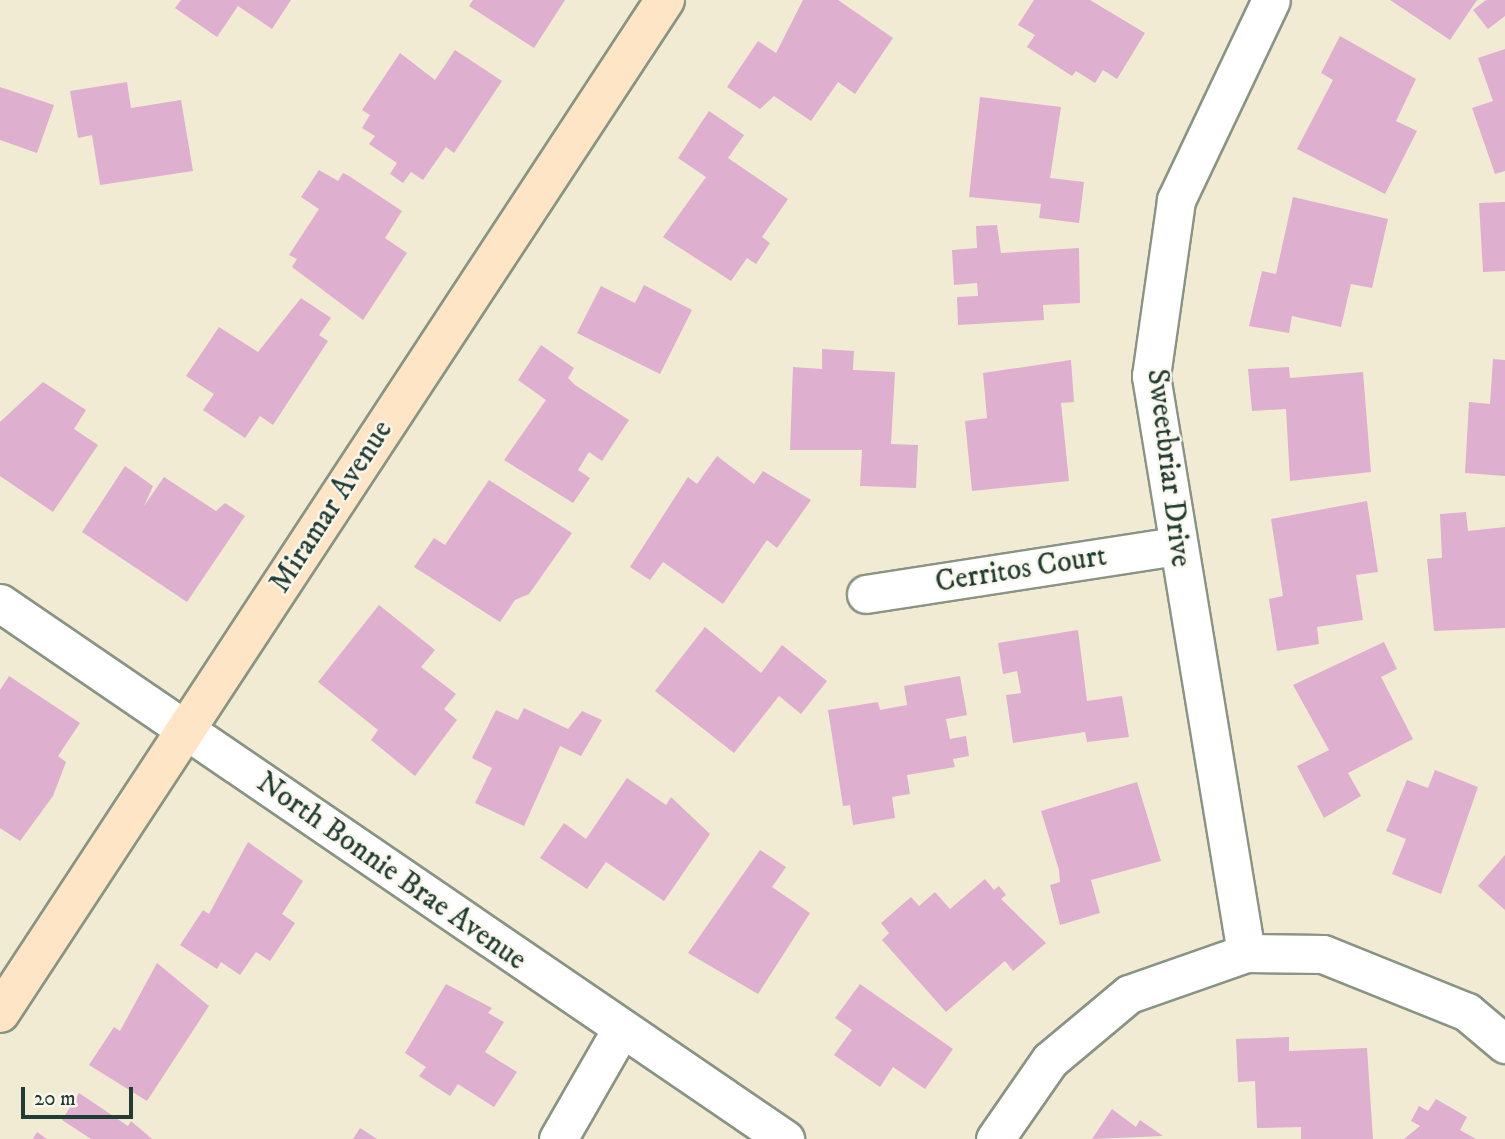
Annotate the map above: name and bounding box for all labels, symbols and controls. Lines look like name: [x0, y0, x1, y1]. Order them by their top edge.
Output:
street label: Sweetbriar Drive: [1138, 367, 1198, 569]
street label: Miramar Avenue: [263, 414, 401, 600]
street label: Cerritos Court: [933, 539, 1109, 601]
street label: North Bonnie Brae Avenue: [249, 765, 533, 979]
scale bar: [24, 1072, 136, 1116]
text: 20 m: [34, 1086, 76, 1112]

